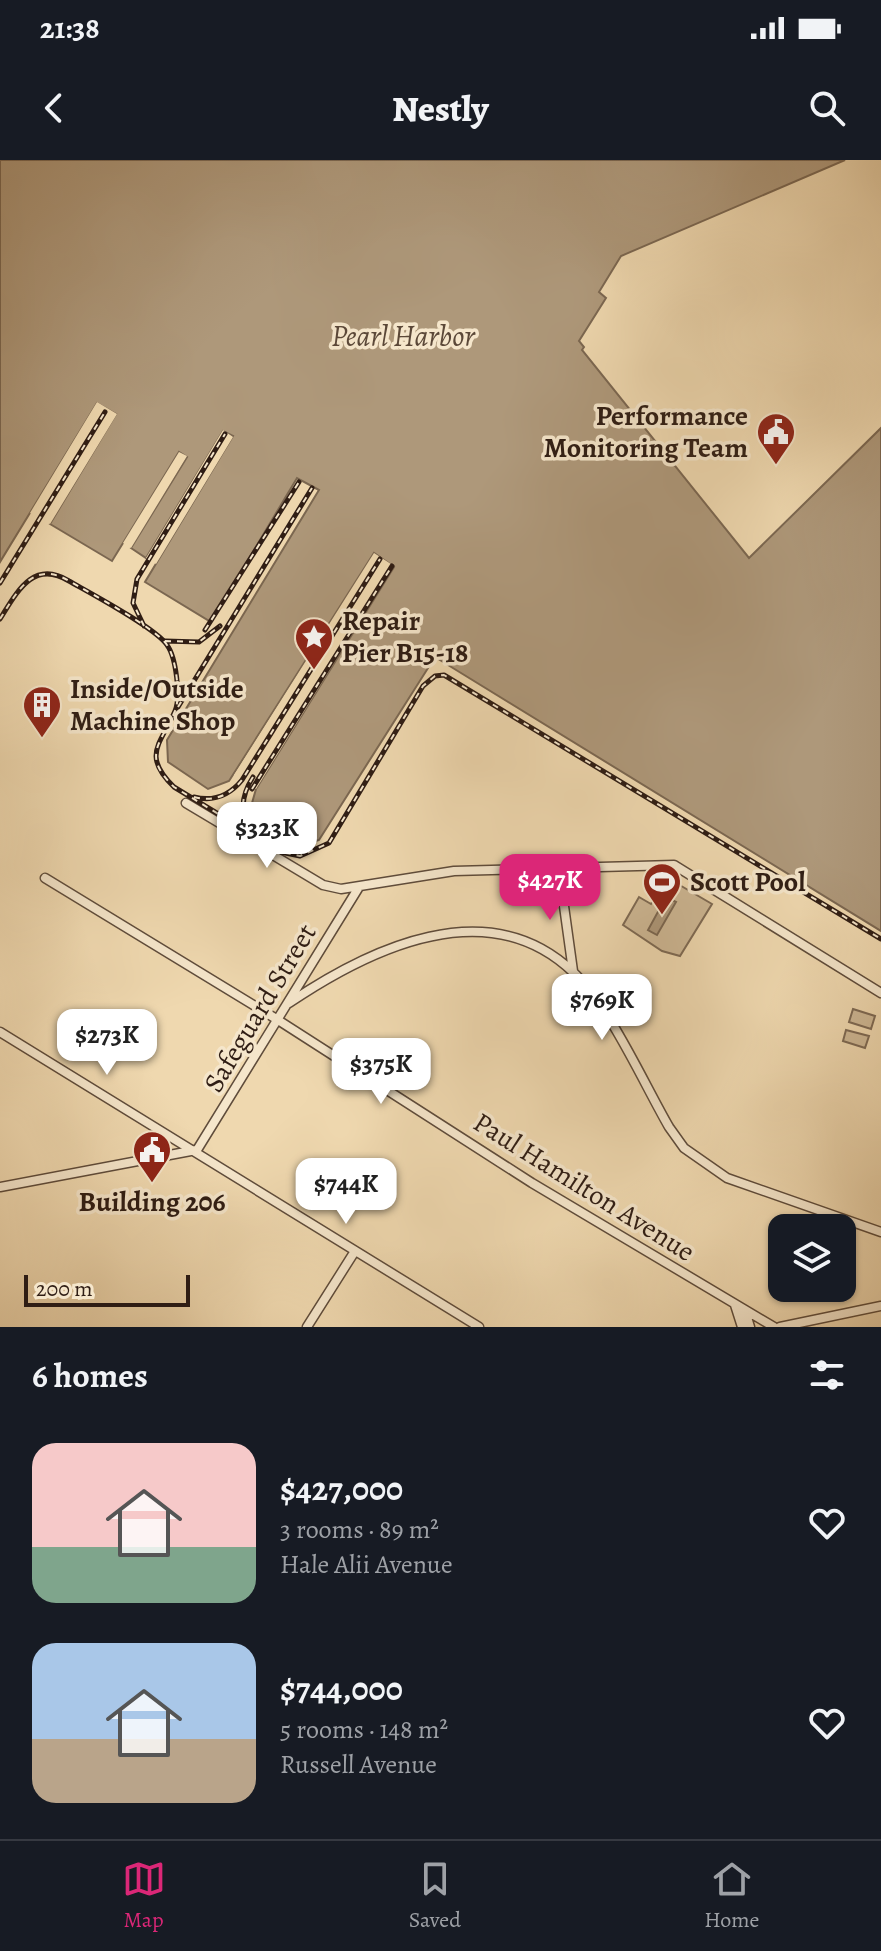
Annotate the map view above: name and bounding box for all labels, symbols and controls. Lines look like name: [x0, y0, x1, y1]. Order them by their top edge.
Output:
text: 21:38: [40, 8, 100, 48]
text: Nestly: [392, 84, 489, 133]
icon: back: [32, 86, 76, 130]
icon: search: [805, 86, 849, 130]
water label: Pearl Harbor: [331, 316, 476, 356]
place label: Performance Monitoring Team: [544, 397, 748, 467]
public building icon: Performance Monitoring Team: [755, 411, 797, 466]
place label: Repair Pier B15-18: [342, 602, 469, 672]
place icon: Repair Pier B15-18: [293, 616, 335, 671]
place label: Inside/Outside Machine Shop: [70, 670, 244, 740]
building icon: Inside/Outside Machine Shop: [21, 684, 63, 739]
pin: $323K: [211, 802, 323, 870]
text: $323K: [235, 810, 299, 845]
pin: $427K: [494, 854, 606, 922]
sports icon: Scott Pool: [641, 861, 683, 916]
text: $427K: [517, 862, 583, 897]
place label: Scott Pool: [690, 863, 806, 901]
street label: Safeguard Street: [195, 917, 325, 1099]
pin: $769K: [546, 974, 658, 1042]
text: $769K: [570, 982, 634, 1017]
pin: $273K: [51, 1009, 163, 1077]
text: $273K: [75, 1017, 139, 1052]
pin: $375K: [325, 1038, 437, 1106]
text: $375K: [350, 1046, 412, 1081]
street label: Paul Hamilton Avenue: [466, 1103, 702, 1271]
public building icon: Building 206: [131, 1129, 173, 1184]
pin: $744K: [290, 1158, 402, 1226]
text: $744K: [314, 1166, 378, 1201]
place label: Building 206: [78, 1183, 226, 1221]
map controls: [768, 1214, 856, 1302]
button: layers: [768, 1214, 856, 1302]
scale bar: [24, 1271, 190, 1307]
text: 200 m: [36, 1274, 93, 1304]
text: 6 homes: [32, 1352, 148, 1399]
icon: filters: [805, 1353, 849, 1397]
text: $427,000: [280, 1465, 403, 1512]
icon: home: [96, 1475, 192, 1571]
icon: heart: [805, 1501, 849, 1545]
text: 3 rooms · 89 m²: [280, 1512, 439, 1547]
text: Hale Alii Avenue: [280, 1547, 453, 1582]
text: $744,000: [280, 1665, 403, 1712]
icon: home: [96, 1675, 192, 1771]
icon: heart: [805, 1701, 849, 1745]
text: 5 rooms · 148 m²: [280, 1712, 448, 1747]
text: Russell Avenue: [280, 1747, 437, 1782]
tab: Map: [122, 1857, 166, 1935]
tab: Saved: [409, 1857, 461, 1935]
tab: Home: [704, 1857, 759, 1935]

